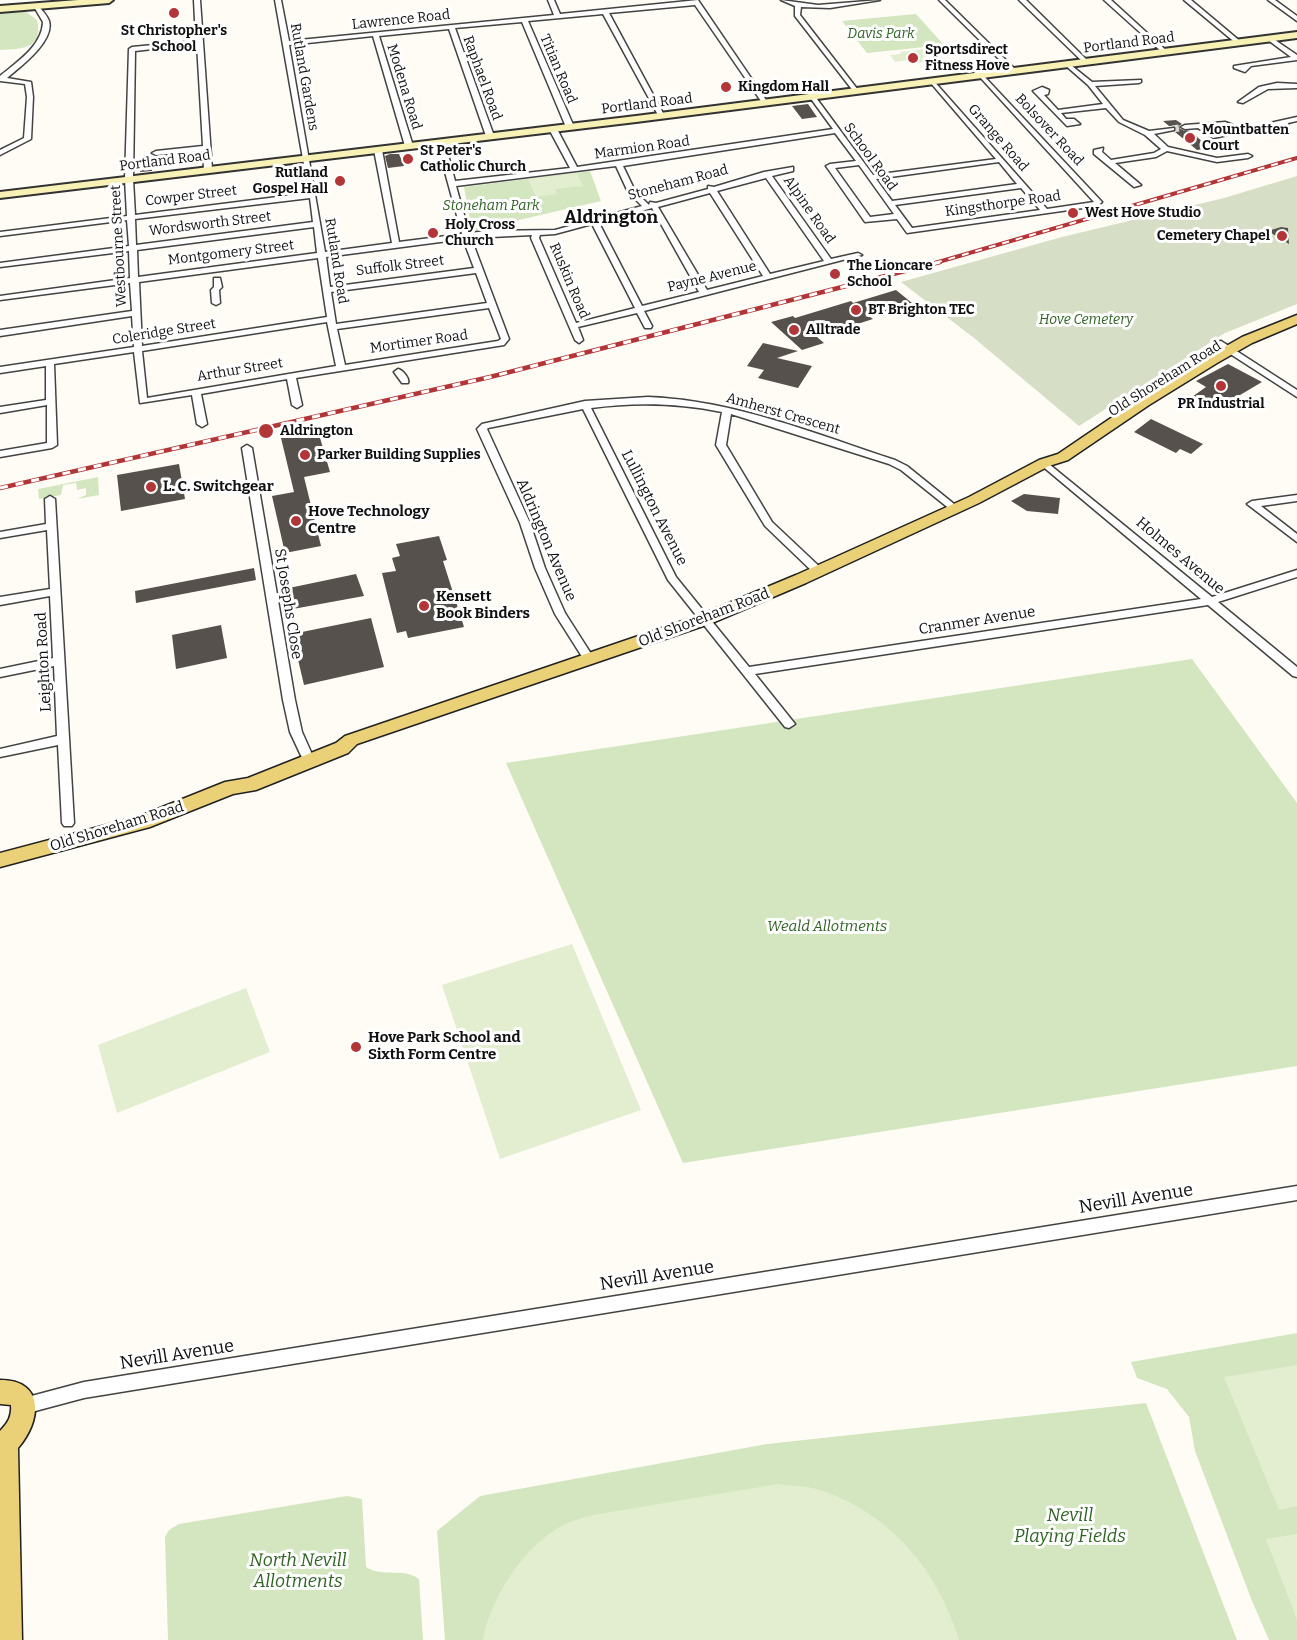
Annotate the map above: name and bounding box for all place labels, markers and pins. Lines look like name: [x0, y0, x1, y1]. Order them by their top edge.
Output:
marker: St Christopher's School: [167, 6, 181, 20]
place label: St Christopher's School: [121, 23, 227, 56]
place label: Sportsdirect Fitness Hove: [925, 42, 1010, 74]
marker: Sportsdirect Fitness Hove: [906, 51, 920, 65]
place label: Kingdom Hall: [738, 79, 829, 95]
marker: Kingdom Hall: [719, 80, 733, 94]
place label: Mountbatten Court: [1202, 122, 1289, 154]
marker: Mountbatten Court: [1183, 131, 1197, 145]
place label: St Peter's Catholic Church: [420, 143, 526, 176]
marker: St Peter's Catholic Church: [401, 152, 415, 166]
place label: Rutland Gospel Hall: [253, 165, 328, 198]
marker: Rutland Gospel Hall: [333, 174, 347, 188]
place label: West Hove Studio: [1085, 205, 1201, 221]
marker: West Hove Studio: [1066, 206, 1080, 220]
place label: Holy Cross Church: [445, 217, 515, 250]
marker: Holy Cross Church: [426, 226, 440, 240]
place label: Cemetery Chapel: [1157, 228, 1270, 244]
marker: Cemetery Chapel: [1275, 229, 1289, 243]
place label: The Lioncare School: [847, 258, 933, 290]
marker: The Lioncare School: [828, 267, 842, 281]
place label: BT Brighton TEC: [868, 302, 975, 318]
marker: BT Brighton TEC: [849, 303, 863, 317]
place label: Alltrade: [806, 322, 860, 338]
marker: Alltrade: [787, 323, 801, 337]
marker: PR Industrial: [1214, 379, 1228, 393]
place label: PR Industrial: [1178, 396, 1264, 412]
marker: Aldrington: [257, 422, 275, 440]
place label: Aldrington: [280, 423, 353, 439]
place label: Parker Building Supplies: [317, 447, 481, 463]
marker: Parker Building Supplies: [298, 448, 312, 462]
place label: L. C. Switchgear: [163, 478, 274, 496]
marker: L. C. Switchgear: [144, 480, 158, 494]
place label: Hove Technology Centre: [308, 503, 429, 538]
marker: Hove Technology Centre: [289, 514, 303, 528]
place label: Kensett Book Binders: [436, 588, 530, 623]
marker: Kensett Book Binders: [417, 599, 431, 613]
place label: Hove Park School and Sixth Form Centre: [368, 1029, 521, 1064]
marker: Hove Park School and Sixth Form Centre: [349, 1040, 363, 1054]

